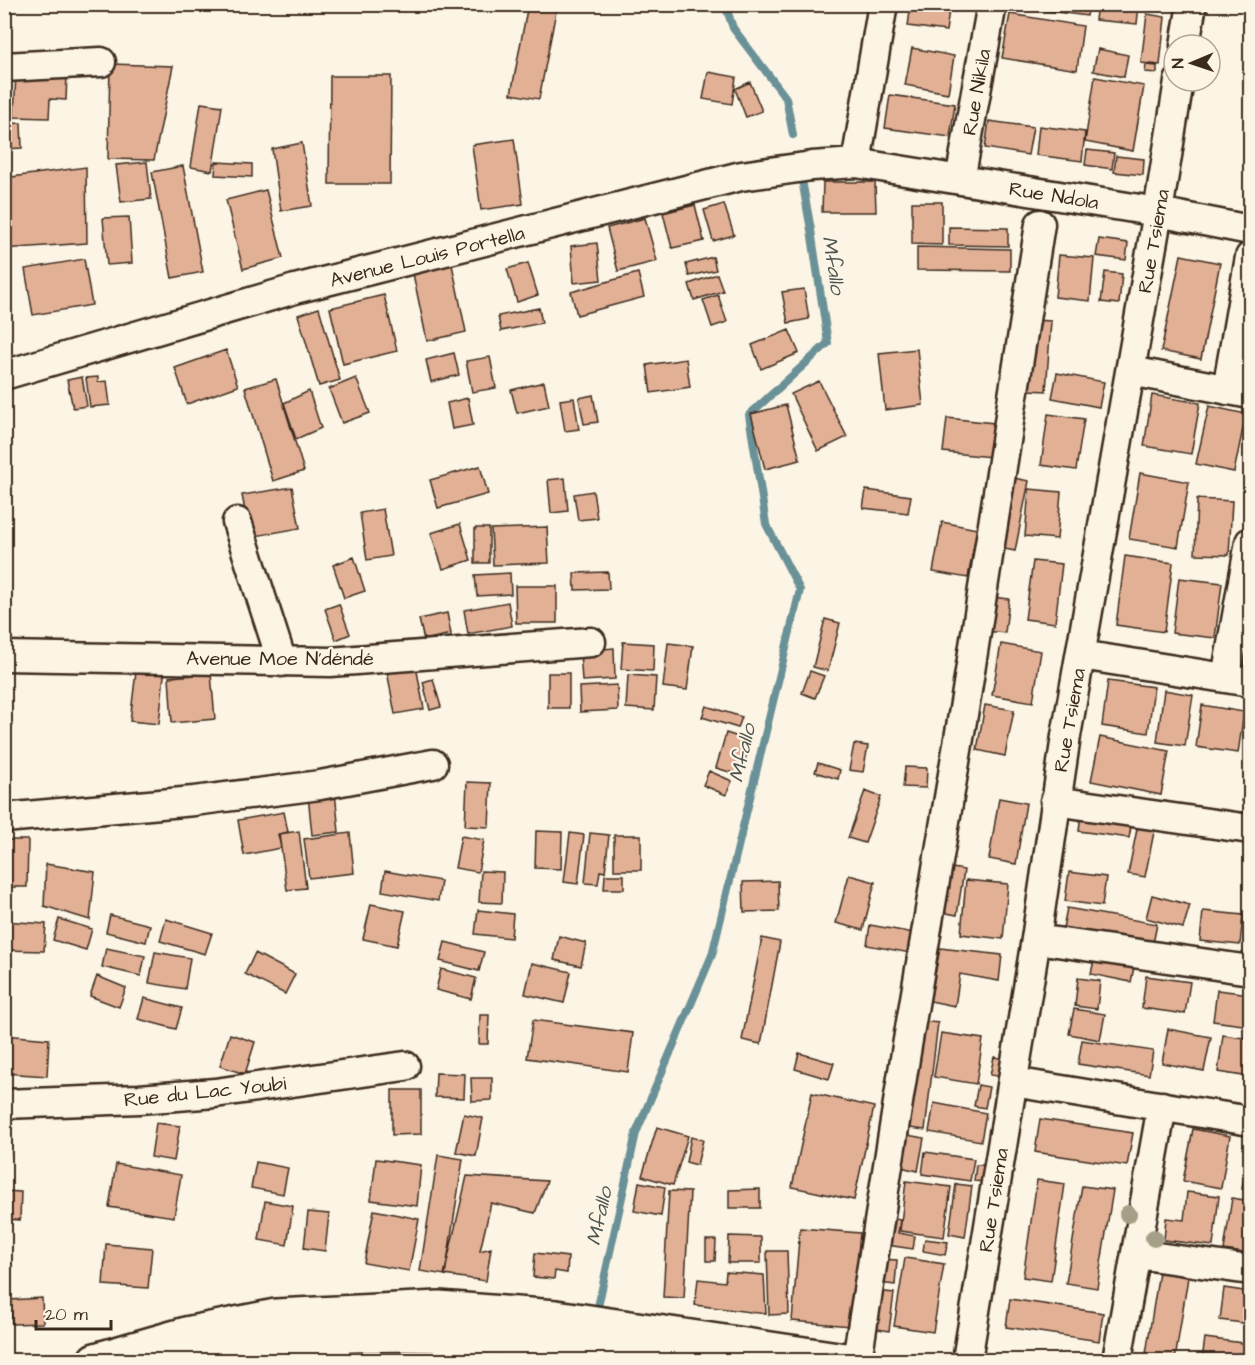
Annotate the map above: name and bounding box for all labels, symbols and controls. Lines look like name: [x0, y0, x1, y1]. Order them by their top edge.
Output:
north arrow: [1162, 33, 1222, 93]
street label: Rue Nikila: [956, 47, 998, 138]
text: N: [1167, 58, 1189, 69]
street label: Rue Ndola: [1007, 175, 1101, 217]
street label: Rue Tsiema: [1131, 187, 1177, 295]
street label: Avenue Louis Portella: [327, 219, 528, 295]
water label: Mfallo: [815, 234, 853, 299]
street label: Avenue Moe N'déndé: [186, 645, 374, 673]
street label: Rue Tsiema: [1047, 666, 1093, 774]
water label: Mfallo: [722, 719, 764, 785]
street label: Rue du Lac Youbi: [123, 1070, 287, 1114]
street label: Rue Tsiema: [972, 1146, 1016, 1254]
water label: Mfallo: [579, 1182, 620, 1248]
scale bar: [36, 1293, 111, 1331]
text: 20 m: [45, 1302, 88, 1327]

